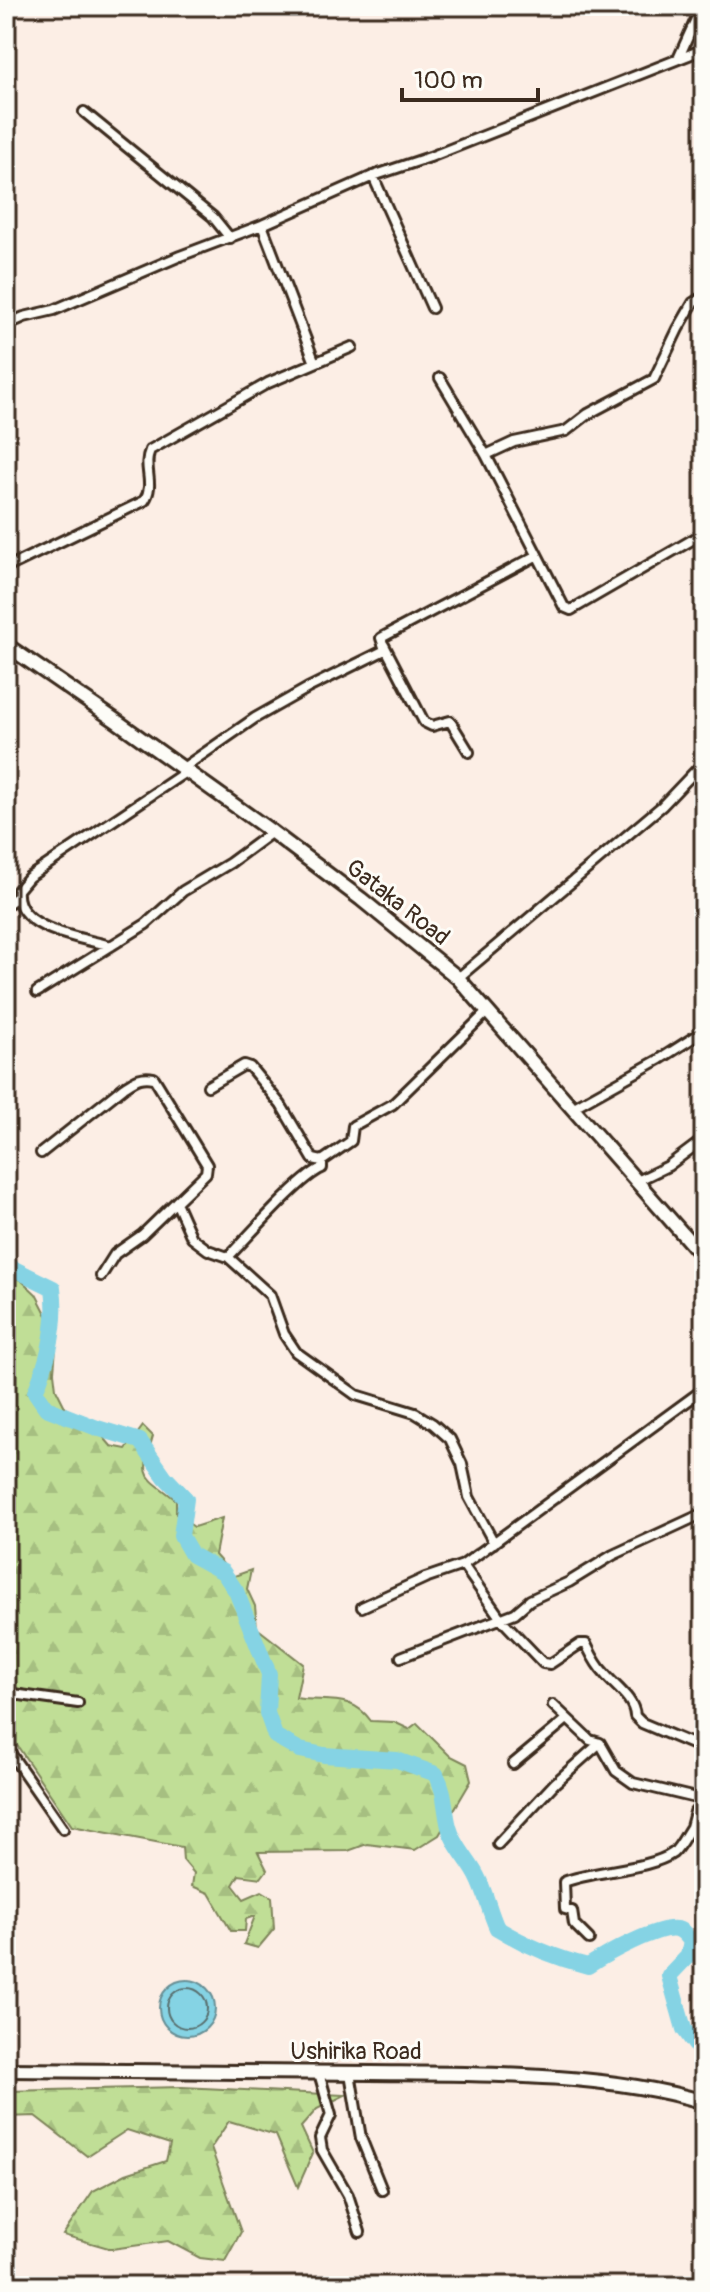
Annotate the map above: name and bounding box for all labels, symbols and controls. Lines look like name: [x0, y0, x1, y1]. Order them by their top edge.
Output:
scale bar: [402, 52, 538, 102]
text: 100 m: [414, 66, 483, 95]
street label: Gataka Road: [340, 853, 455, 952]
street label: Ushirika Road: [290, 2037, 422, 2066]

